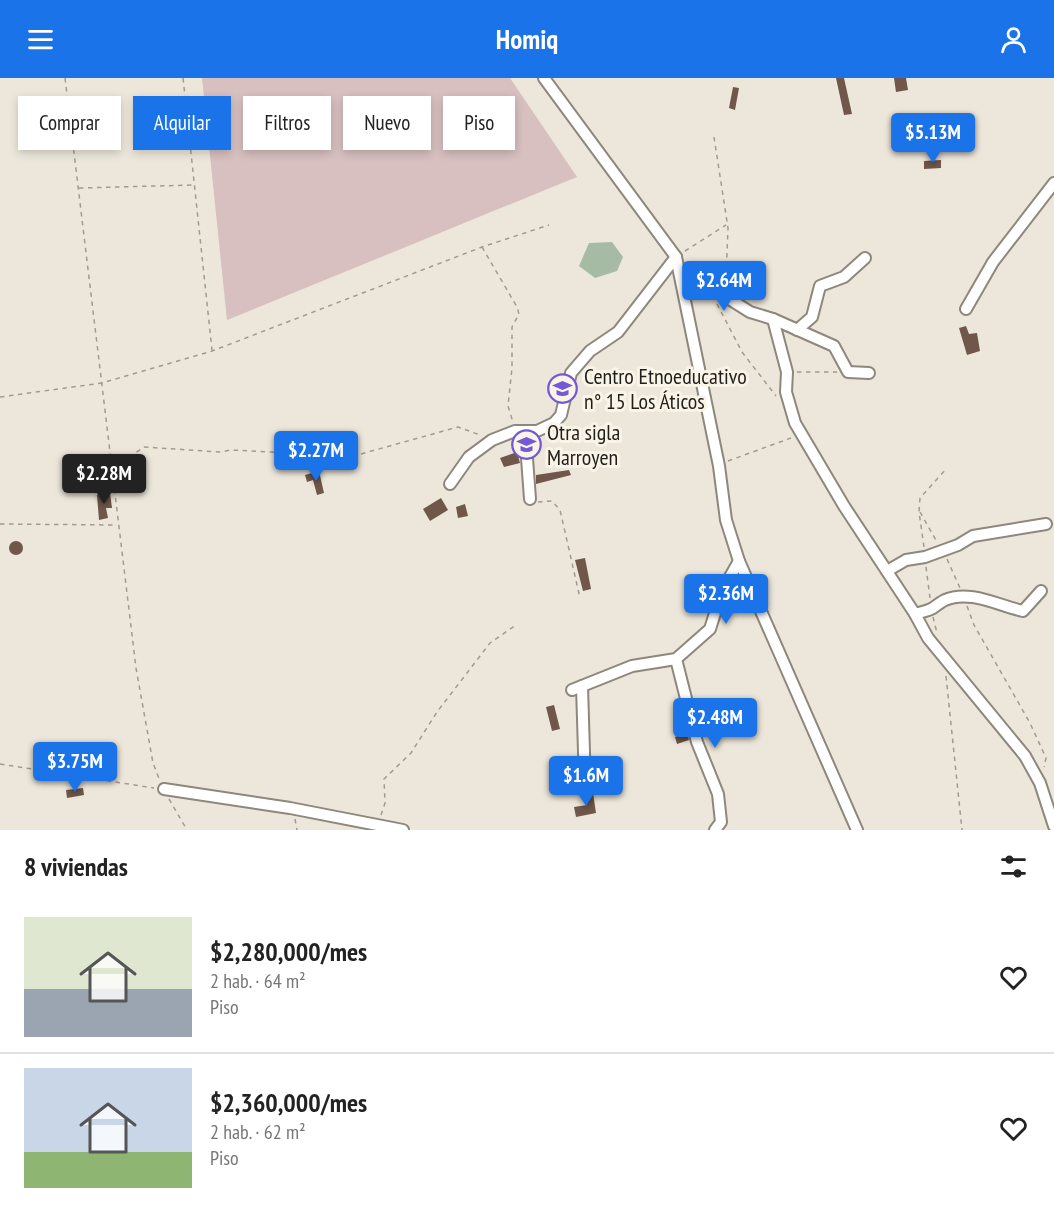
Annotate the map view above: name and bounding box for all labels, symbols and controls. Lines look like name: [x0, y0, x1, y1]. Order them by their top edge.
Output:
text: Homiq: [496, 22, 558, 56]
icon: menu: [24, 23, 57, 56]
icon: person: [997, 23, 1030, 56]
chip: Comprar: [18, 96, 121, 150]
chip: Alquilar: [133, 96, 231, 150]
chip: Filtros: [243, 96, 331, 150]
chip: Nuevo: [343, 96, 431, 150]
chip: Piso: [443, 96, 515, 150]
pin: $5.13M: [884, 113, 982, 164]
text: $5.13M: [905, 119, 961, 145]
pin: $2.64M: [675, 261, 773, 312]
text: $2.64M: [696, 267, 752, 293]
place label: Centro Etnoeducativo n° 15 Los Áticos: [584, 362, 747, 415]
school or university icon: Centro Etnoeducativo n° 15 Los Áticos: [547, 373, 579, 405]
place label: Otra sigla Marroyen: [547, 418, 620, 471]
school or university icon: Otra sigla Marroyen: [510, 429, 542, 461]
pin: $2.27M: [267, 431, 365, 482]
text: $2.27M: [288, 437, 344, 463]
pin: $2.28M: [55, 454, 153, 505]
text: $2.28M: [76, 460, 132, 486]
pin: $2.36M: [677, 574, 775, 625]
text: $2.36M: [698, 580, 754, 606]
pin: $2.48M: [666, 698, 764, 749]
text: $2.48M: [687, 704, 743, 730]
pin: $3.75M: [26, 742, 124, 793]
text: $3.75M: [47, 748, 103, 774]
pin: $1.6M: [544, 756, 628, 807]
text: $1.6M: [563, 762, 609, 788]
text: 8 viviendas: [24, 850, 128, 883]
icon: filters: [997, 850, 1030, 883]
text: $2,280,000/mes: [210, 935, 367, 968]
icon: home: [72, 941, 144, 1013]
icon: heart: [997, 961, 1030, 994]
text: 2 hab. · 64 m²: [210, 968, 306, 994]
text: Piso: [210, 994, 239, 1020]
text: $2,360,000/mes: [210, 1086, 367, 1119]
icon: home: [72, 1092, 144, 1164]
icon: heart: [997, 1112, 1030, 1145]
text: 2 hab. · 62 m²: [210, 1119, 306, 1145]
text: Piso: [210, 1145, 239, 1171]

